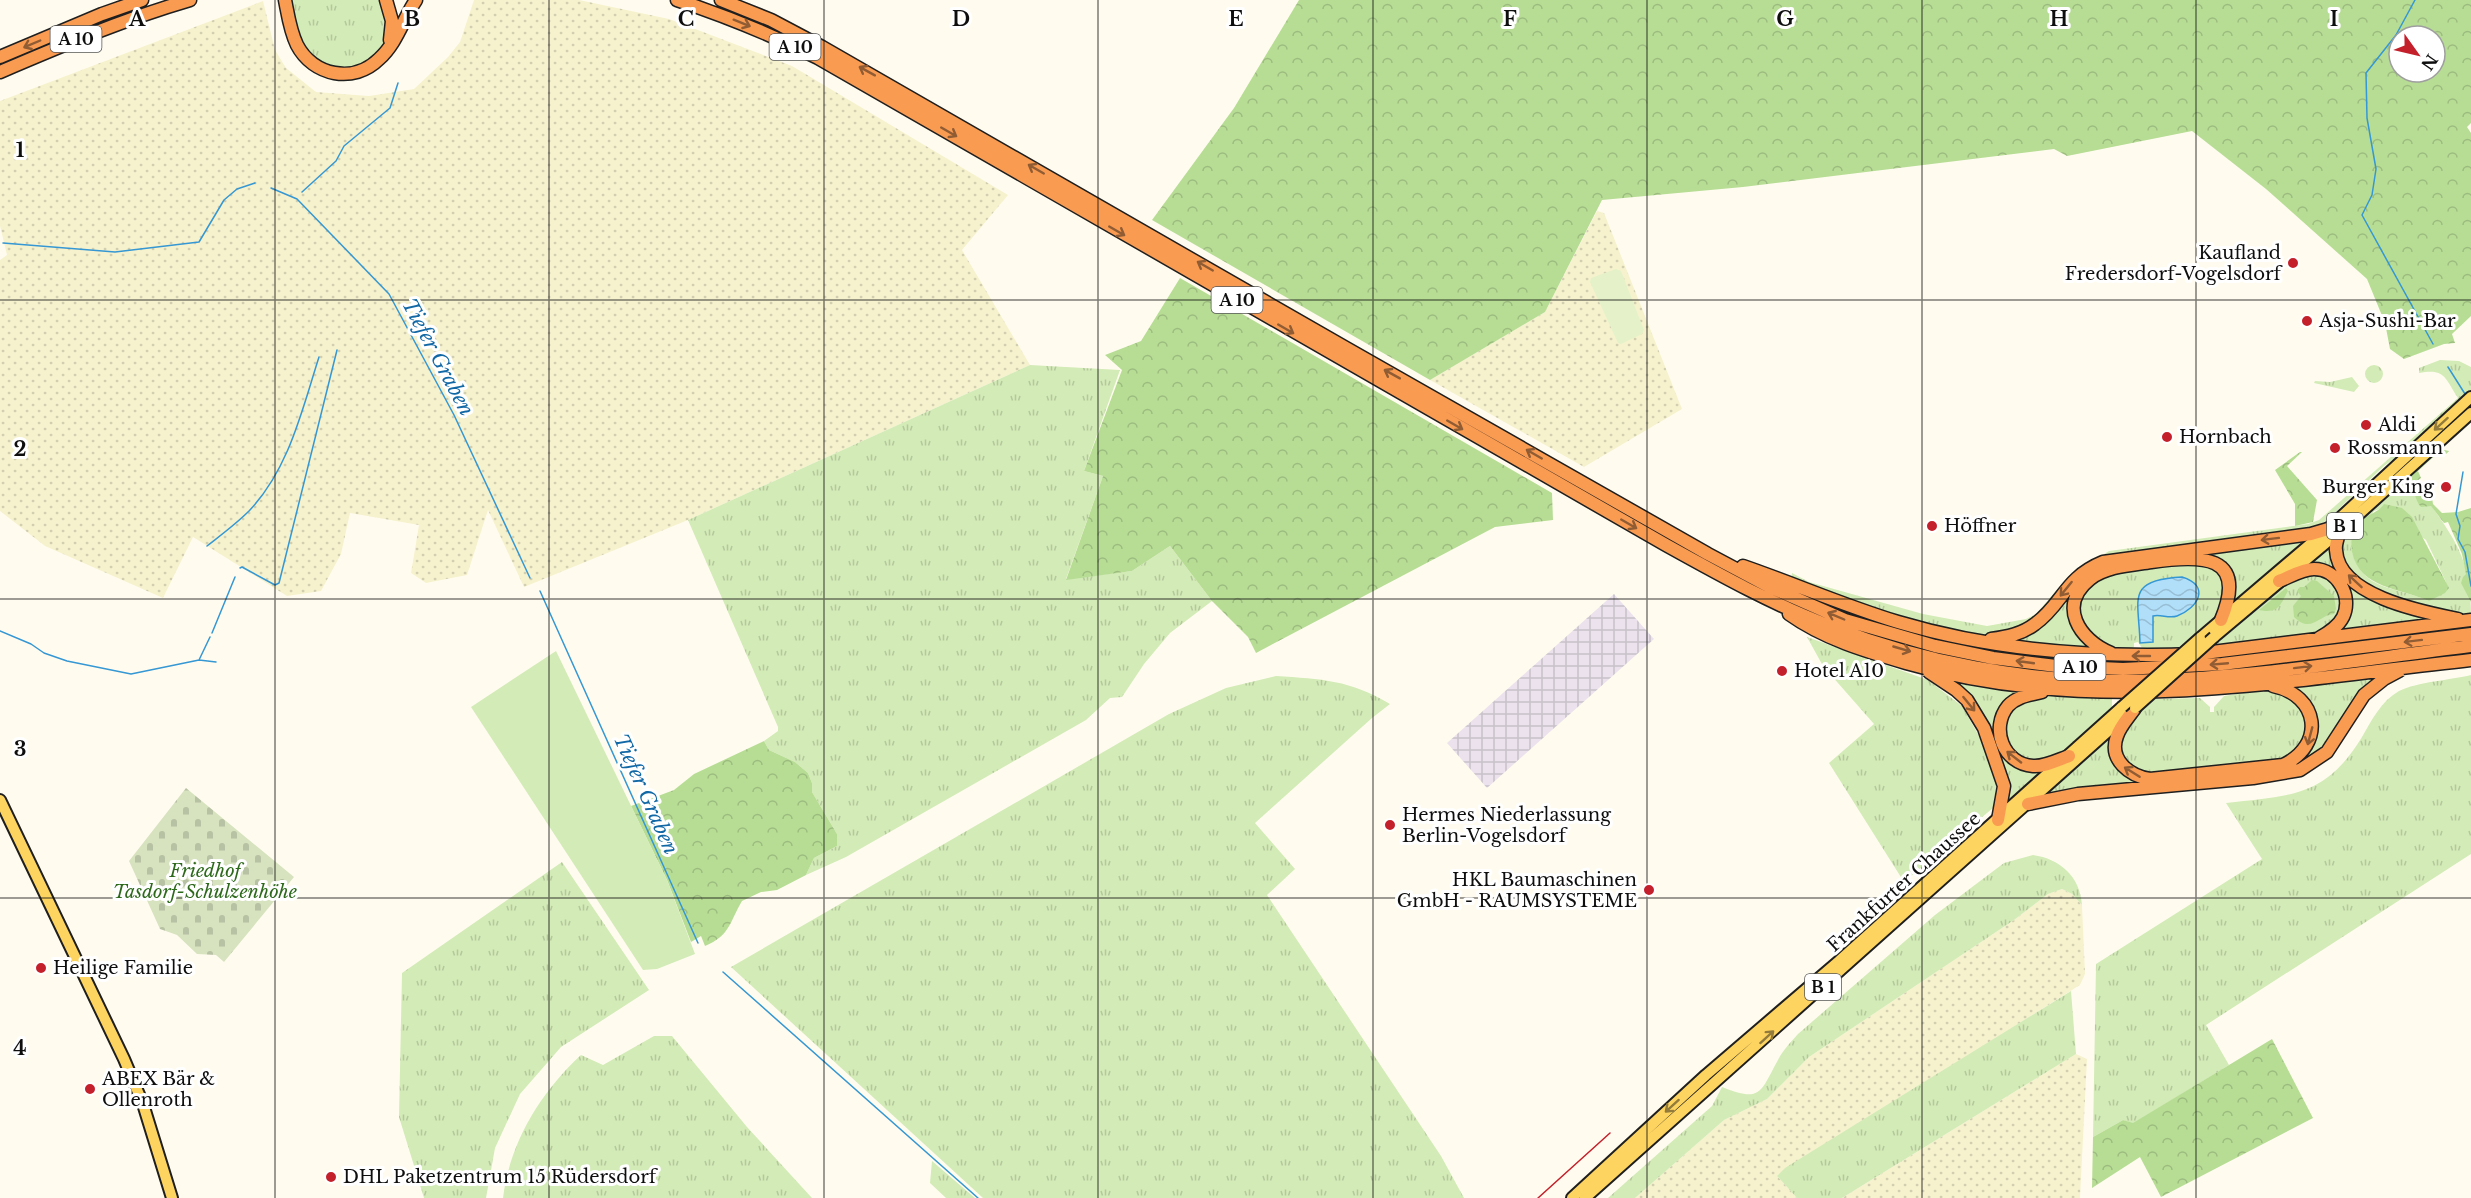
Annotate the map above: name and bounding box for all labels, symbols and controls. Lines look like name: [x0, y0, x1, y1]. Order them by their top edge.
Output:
text: A: [128, 7, 146, 31]
text: B: [404, 7, 420, 31]
text: C: [678, 7, 694, 31]
text: D: [952, 7, 970, 31]
text: E: [1228, 7, 1244, 31]
text: F: [1503, 7, 1517, 31]
text: G: [1776, 7, 1794, 31]
text: H: [2050, 7, 2069, 31]
text: I: [2330, 7, 2338, 31]
one-way arrow: [732, 18, 751, 29]
north arrow: [2387, 24, 2447, 84]
road number: A 10: [50, 26, 101, 52]
road number: A 10: [770, 34, 820, 60]
one-way arrow: [23, 39, 41, 50]
text: N: [2417, 51, 2442, 74]
one-way arrow: [859, 65, 876, 77]
one-way arrow: [940, 127, 957, 139]
text: 1: [16, 138, 25, 162]
one-way arrow: [1028, 162, 1045, 174]
one-way arrow: [1108, 225, 1125, 237]
place label: Kaufland Fredersdorf-Vogelsdorf: [2065, 242, 2284, 285]
marker: Kaufland Fredersdorf-Vogelsdorf: [2286, 256, 2300, 270]
one-way arrow: [1196, 260, 1213, 272]
road number: A 10: [1212, 287, 1262, 313]
water label: Tiefer Graben: [397, 294, 479, 420]
place label: Asja-Sushi-Bar: [2318, 310, 2456, 332]
marker: Asja-Sushi-Bar: [2300, 314, 2314, 328]
one-way arrow: [1277, 323, 1294, 335]
one-way arrow: [1384, 368, 1401, 380]
place label: Aldi: [2377, 414, 2416, 436]
one-way arrow: [2434, 417, 2449, 431]
marker: Aldi: [2359, 418, 2373, 432]
one-way arrow: [1446, 420, 1464, 431]
place label: Hornbach: [2179, 426, 2272, 448]
marker: Hornbach: [2160, 430, 2174, 444]
text: 2: [13, 437, 27, 461]
place label: Rossmann: [2347, 437, 2443, 459]
marker: Rossmann: [2328, 441, 2342, 455]
one-way arrow: [1526, 448, 1543, 460]
place label: Burger King: [2322, 476, 2434, 498]
marker: Burger King: [2439, 480, 2453, 494]
road number: B 1: [2327, 513, 2363, 539]
place label: Höffner: [1944, 515, 2017, 537]
one-way arrow: [1620, 518, 1637, 530]
marker: Höffner: [1925, 519, 1939, 533]
one-way arrow: [2261, 534, 2281, 545]
one-way arrow: [2348, 574, 2363, 588]
one-way arrow: [2059, 581, 2072, 597]
one-way arrow: [1827, 610, 1845, 621]
one-way arrow: [2403, 636, 2423, 647]
one-way arrow: [1892, 644, 1911, 656]
one-way arrow: [2132, 650, 2152, 661]
road number: A 10: [2054, 654, 2106, 680]
one-way arrow: [2015, 656, 2035, 667]
one-way arrow: [2210, 659, 2230, 670]
place label: Hotel A10: [1794, 660, 1884, 682]
one-way arrow: [2293, 661, 2312, 672]
marker: Hotel A10: [1775, 664, 1789, 678]
one-way arrow: [1962, 696, 1976, 711]
one-way arrow: [2303, 726, 2315, 745]
water label: Tiefer Graben: [609, 730, 683, 858]
text: 3: [14, 737, 26, 761]
one-way arrow: [2006, 751, 2022, 764]
one-way arrow: [2124, 765, 2141, 777]
place label: Hermes Niederlassung Berlin-Vogelsdorf: [1402, 804, 1611, 847]
street label: Frankfurter Chaussee: [1823, 808, 1985, 956]
marker: Hermes Niederlassung Berlin-Vogelsdorf: [1383, 818, 1397, 832]
park label: Friedhof Tasdorf-Schulzenhöhe: [113, 860, 297, 903]
place label: HKL Baumaschinen GmbH - RAUMSYSTEME: [1397, 869, 1637, 912]
marker: HKL Baumaschinen GmbH - RAUMSYSTEME: [1642, 883, 1656, 897]
place label: Heilige Familie: [53, 957, 193, 979]
marker: Heilige Familie: [34, 961, 48, 975]
road number: B 1: [1805, 974, 1841, 1000]
one-way arrow: [1759, 1030, 1774, 1044]
text: 4: [13, 1036, 27, 1060]
place label: ABEX Bär & Ollenroth: [101, 1068, 215, 1111]
marker: ABEX Bär & Ollenroth: [83, 1082, 97, 1096]
one-way arrow: [1665, 1099, 1680, 1113]
place label: DHL Paketzentrum 15 Rüdersdorf: [343, 1166, 659, 1188]
marker: DHL Paketzentrum 15 Rüdersdorf: [324, 1170, 338, 1184]

